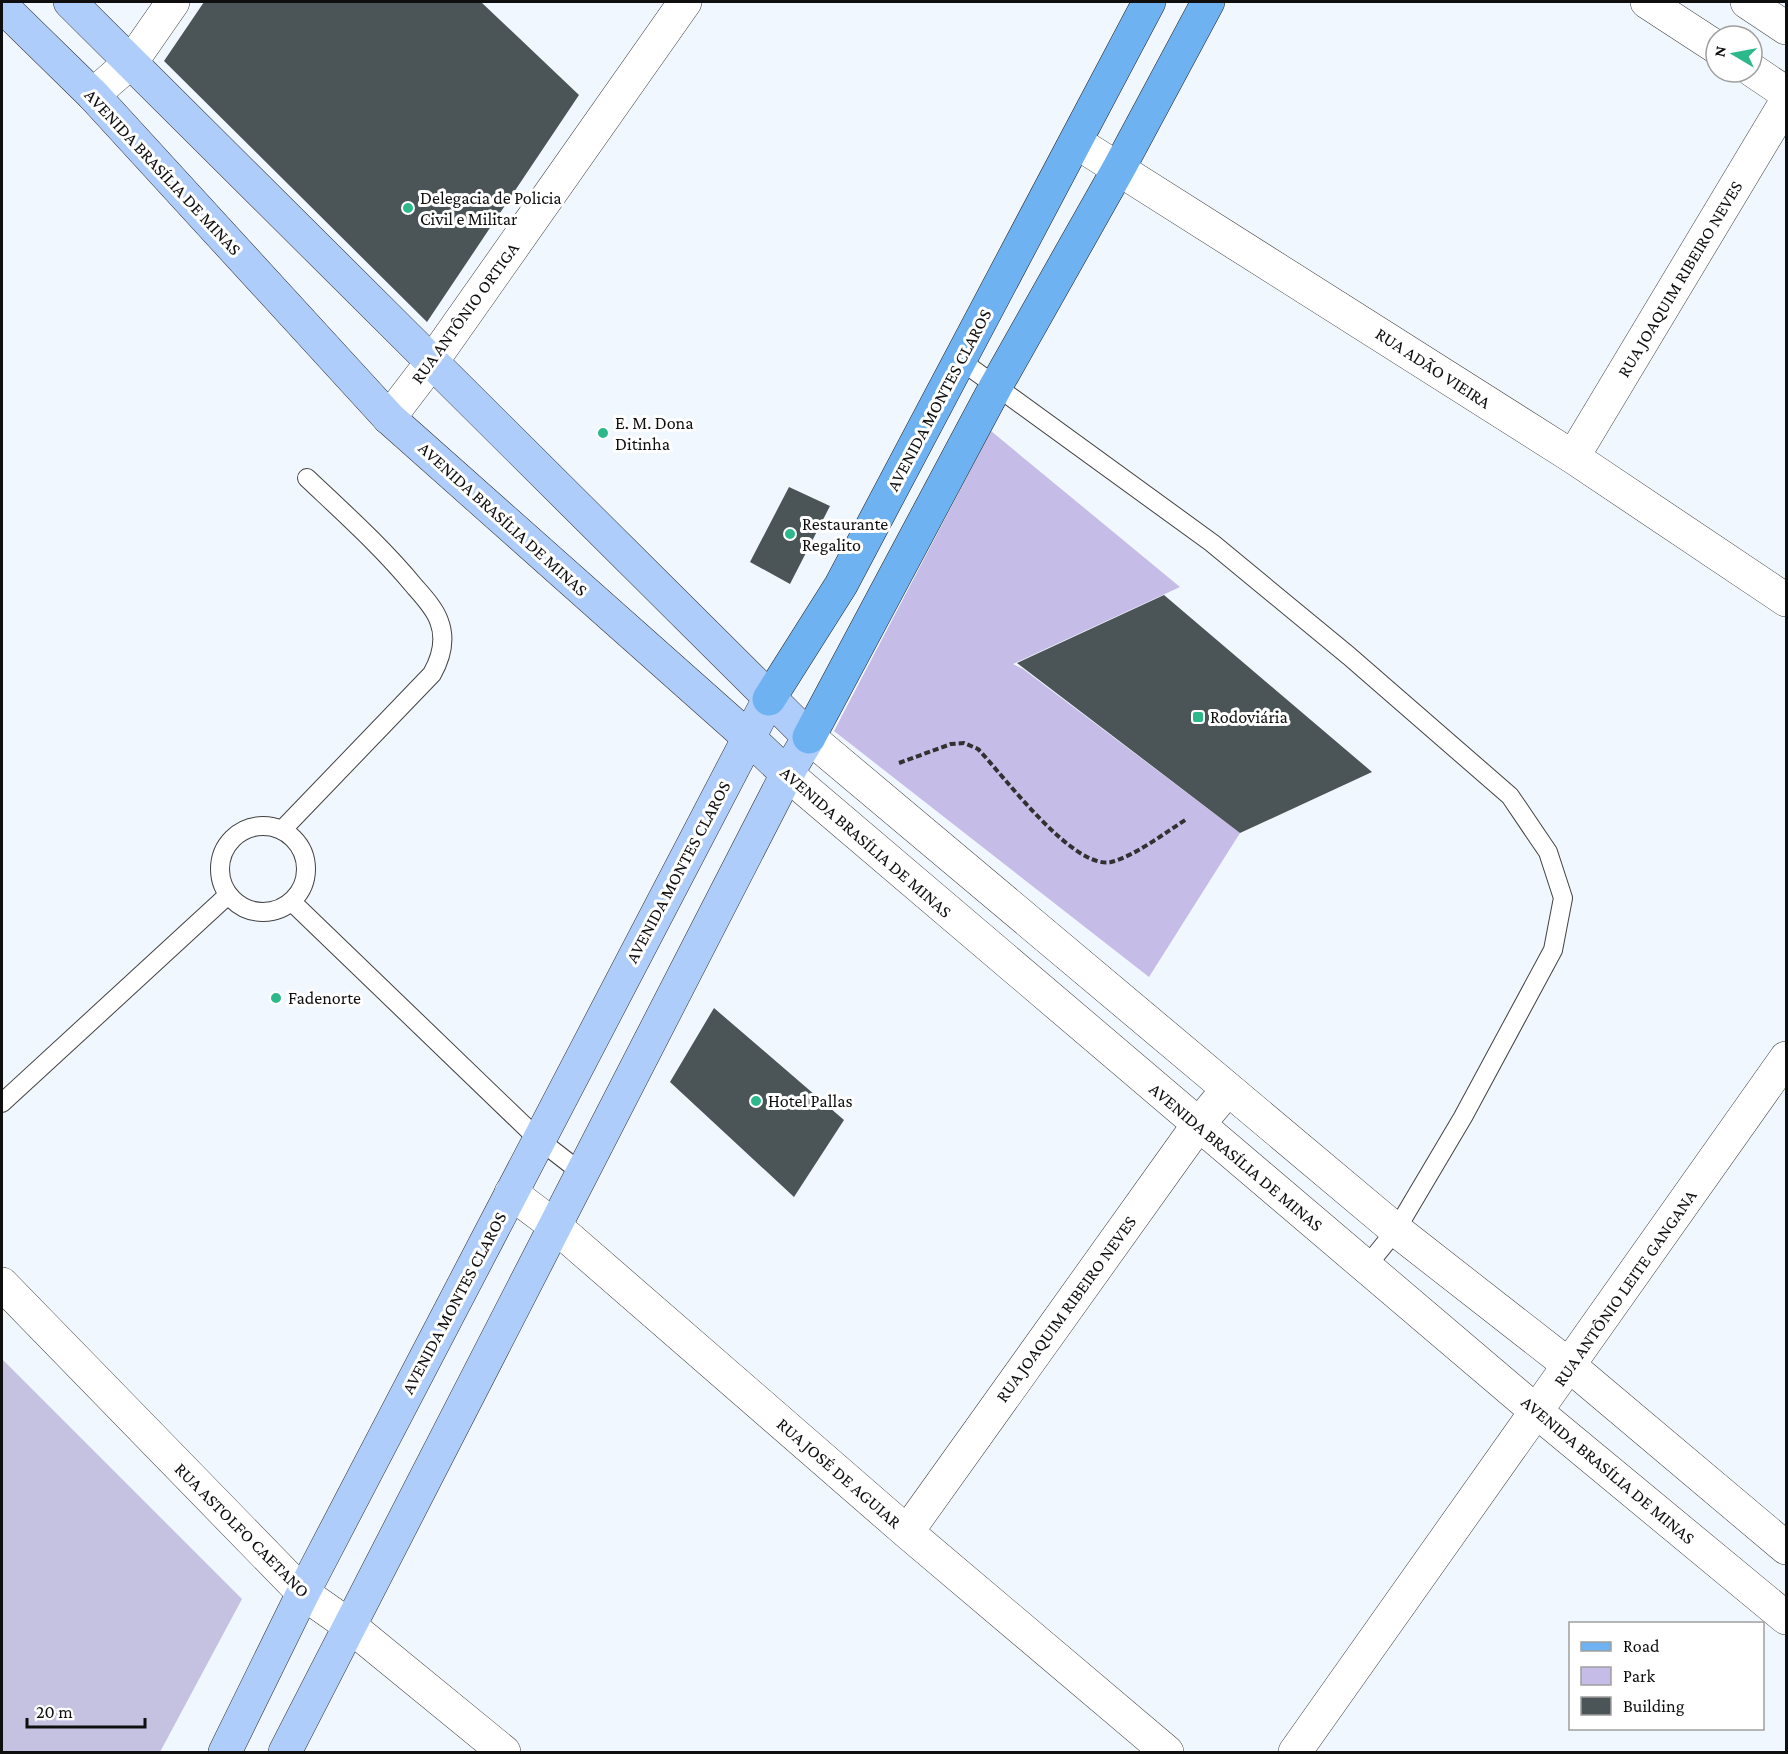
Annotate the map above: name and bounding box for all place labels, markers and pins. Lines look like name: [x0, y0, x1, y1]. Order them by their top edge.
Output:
place label: Delegacia de Policia Civil e Militar: [420, 188, 562, 229]
marker: Delegacia de Policia Civil e Militar: [401, 201, 415, 215]
place label: E. M. Dona Ditinha: [615, 413, 694, 454]
marker: E. M. Dona Ditinha: [596, 426, 610, 440]
place label: Restaurante Regalito: [802, 514, 888, 555]
marker: Restaurante Regalito: [783, 527, 797, 541]
place label: Rodoviária: [1210, 707, 1288, 727]
marker: Rodoviária: [1191, 710, 1205, 724]
place label: Fadenorte: [288, 988, 361, 1008]
marker: Fadenorte: [269, 991, 283, 1005]
place label: Hotel Pallas: [768, 1091, 853, 1111]
marker: Hotel Pallas: [749, 1094, 763, 1108]

